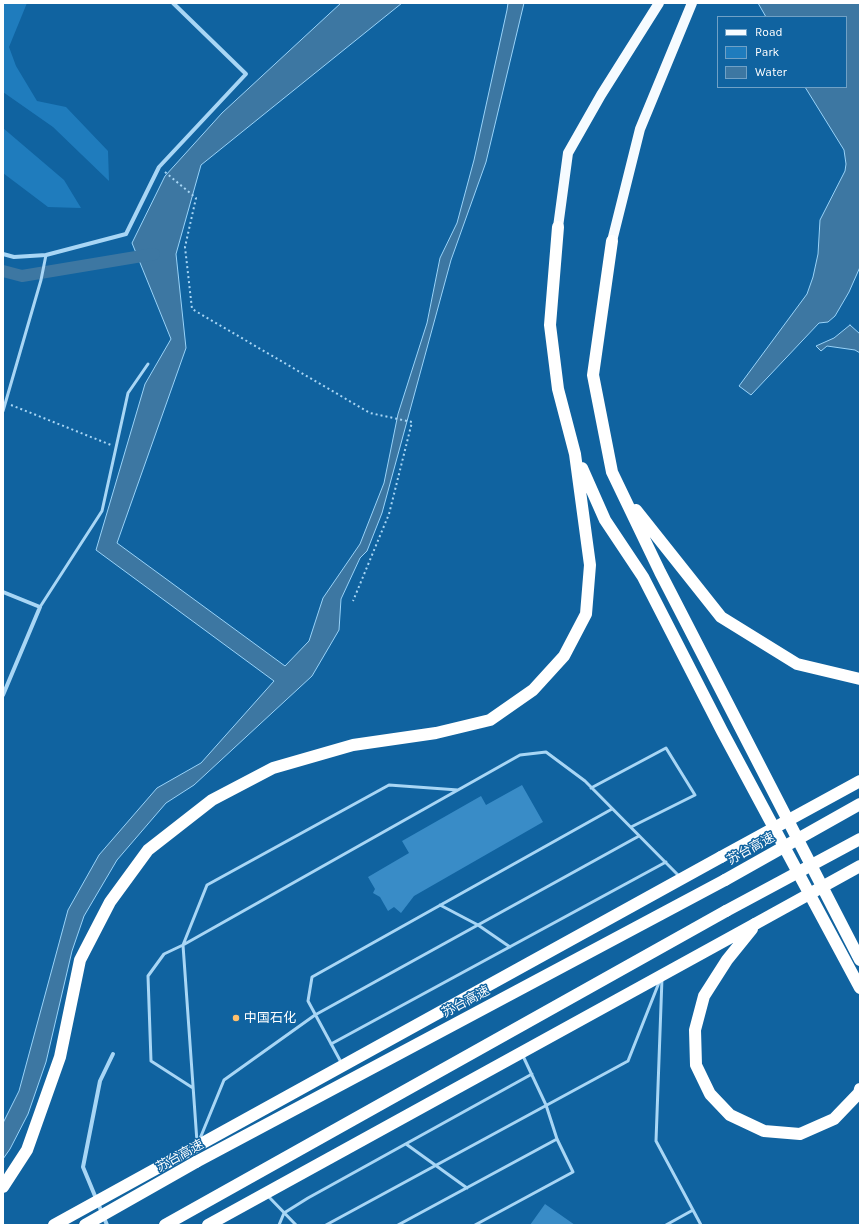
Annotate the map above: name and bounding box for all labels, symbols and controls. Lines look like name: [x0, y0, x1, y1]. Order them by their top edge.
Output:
legend: [717, 16, 847, 88]
text: Road: [755, 25, 783, 39]
text: Park: [755, 45, 779, 59]
text: Water: [755, 65, 787, 79]
street label: 苏台高速: [724, 830, 778, 868]
street label: 苏台高速: [439, 983, 493, 1021]
place label: 中国石化: [244, 1010, 296, 1026]
marker: 中国石化: [231, 1013, 241, 1023]
street label: 苏台高速: [153, 1137, 207, 1175]

